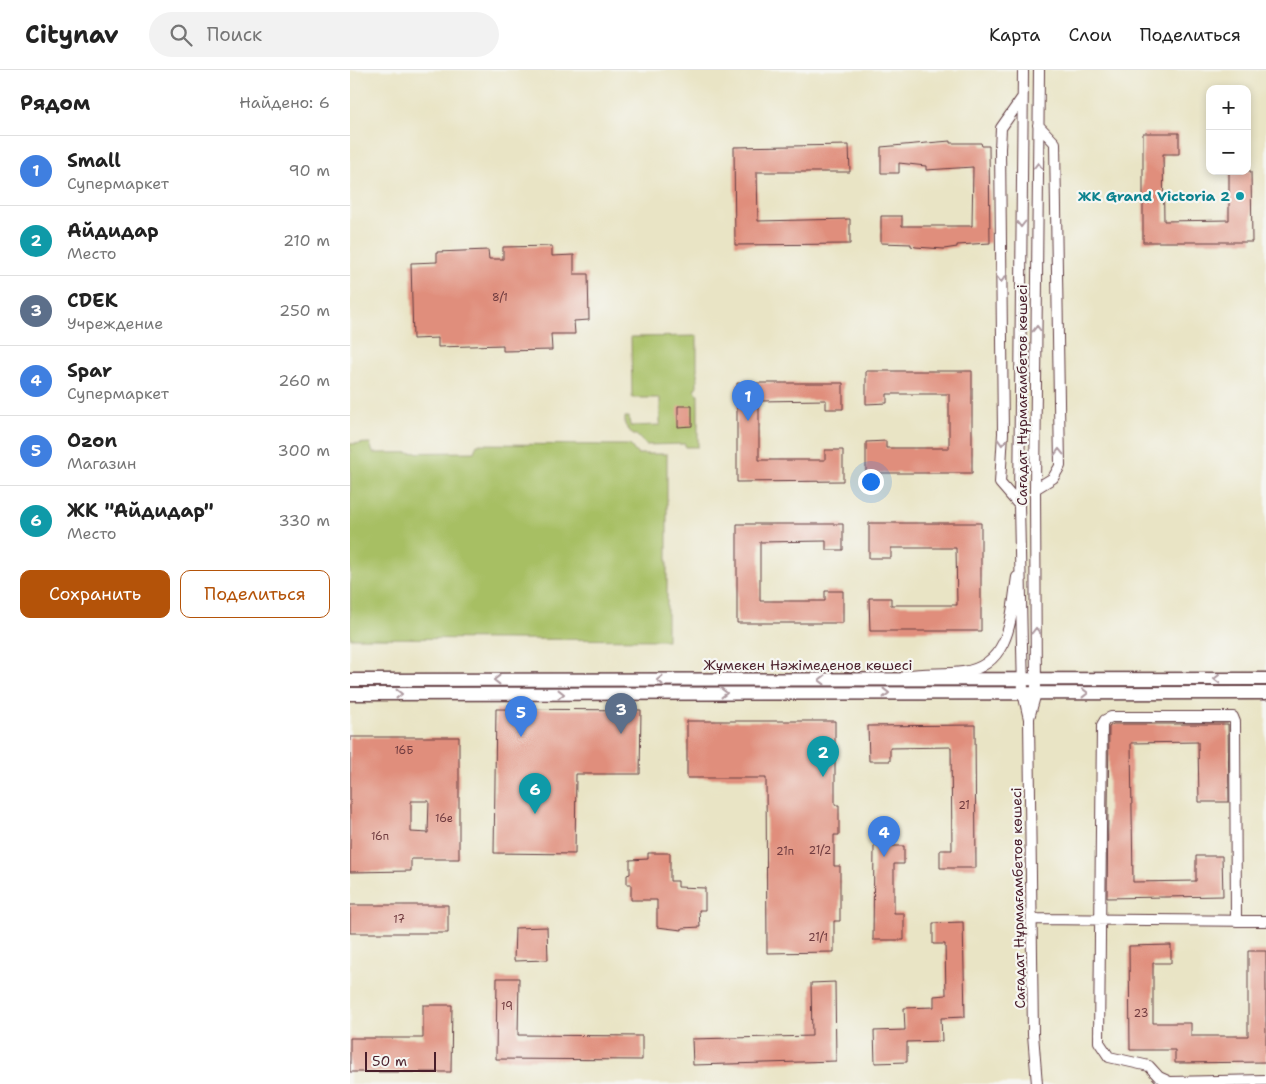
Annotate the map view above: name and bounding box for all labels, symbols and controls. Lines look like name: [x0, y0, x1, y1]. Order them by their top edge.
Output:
search box: [149, 12, 499, 57]
text: Citynav: [25, 19, 119, 51]
icon: search: [167, 21, 195, 49]
text: Поиск: [207, 22, 262, 47]
text: Карта: [989, 23, 1040, 47]
text: Слои: [1068, 23, 1112, 47]
text: Поделиться: [1140, 23, 1241, 47]
map controls: [1206, 85, 1251, 175]
button: +: [1206, 85, 1251, 130]
text: Рядом: [20, 89, 90, 117]
text: Найдено: 6: [239, 92, 330, 113]
button: −: [1206, 130, 1251, 175]
text: Small: [67, 148, 121, 173]
text: 1: [32, 160, 40, 181]
text: 90 m: [289, 160, 330, 181]
one-way arrow: [1033, 162, 1043, 170]
text: Супермаркет: [67, 173, 169, 194]
place label: ЖК Grand Victoria 2: [1078, 187, 1230, 205]
marker: ЖК Grand Victoria 2: [1234, 190, 1246, 202]
text: Айдидар: [67, 218, 159, 243]
one-way arrow: [1016, 220, 1026, 228]
text: 2: [30, 230, 42, 251]
text: 210 m: [283, 230, 330, 251]
text: Место: [67, 243, 117, 264]
one-way arrow: [996, 275, 1007, 283]
street label: Сағадат Нұрмағамбетов көшесі: [1013, 284, 1031, 506]
text: CDEK: [67, 288, 118, 313]
house number: 8/1: [492, 290, 508, 305]
text: 3: [30, 300, 42, 321]
text: 250 m: [279, 300, 330, 321]
text: Учреждение: [67, 313, 163, 334]
one-way arrow: [1031, 325, 1042, 333]
text: Spar: [67, 358, 112, 383]
text: 4: [30, 370, 42, 391]
text: 260 m: [278, 370, 330, 391]
pin: 1: [732, 380, 764, 421]
text: Супермаркет: [67, 383, 169, 404]
text: Ozon: [67, 428, 117, 453]
one-way arrow: [997, 438, 1008, 446]
text: 5: [31, 440, 41, 461]
text: 300 m: [278, 440, 330, 461]
one-way arrow: [1054, 447, 1065, 455]
text: Магазин: [67, 453, 136, 474]
your location: [858, 469, 884, 495]
text: ЖК "Айдидар": [67, 498, 214, 523]
text: 6: [30, 510, 42, 531]
text: 330 m: [278, 510, 330, 531]
text: Место: [67, 523, 117, 544]
button: Сохранить: [20, 570, 170, 618]
button: Поделиться: [180, 570, 330, 618]
one-way arrow: [1031, 627, 1041, 635]
street label: Жұмекен Нәжімеденов көшесі: [703, 656, 913, 674]
one-way arrow: [1213, 674, 1221, 684]
one-way arrow: [493, 675, 500, 685]
one-way arrow: [655, 675, 663, 685]
one-way arrow: [818, 675, 826, 685]
one-way arrow: [720, 688, 728, 698]
one-way arrow: [882, 688, 890, 698]
one-way arrow: [1082, 688, 1089, 698]
one-way arrow: [395, 689, 403, 699]
one-way arrow: [558, 689, 565, 699]
pin: 3: [605, 693, 637, 734]
pin: 5: [505, 696, 537, 737]
pin: 2: [807, 736, 839, 777]
house number: 16Б: [394, 743, 414, 758]
pin: 6: [519, 773, 551, 814]
street label: Сағадат Нұрмағамбетов көшесі: [1007, 787, 1029, 1009]
house number: 21: [958, 798, 970, 813]
house number: 16е: [435, 811, 453, 826]
pin: 4: [868, 816, 900, 857]
house number: 16п: [371, 829, 389, 844]
house number: 21/2: [809, 843, 831, 858]
house number: 21п: [776, 844, 794, 859]
house number: 17: [393, 912, 405, 927]
house number: 21/1: [808, 930, 828, 945]
house number: 19: [501, 999, 513, 1014]
house number: 23: [1134, 1006, 1148, 1021]
scale bar: [365, 1049, 436, 1072]
text: 50 m: [372, 1052, 407, 1070]

